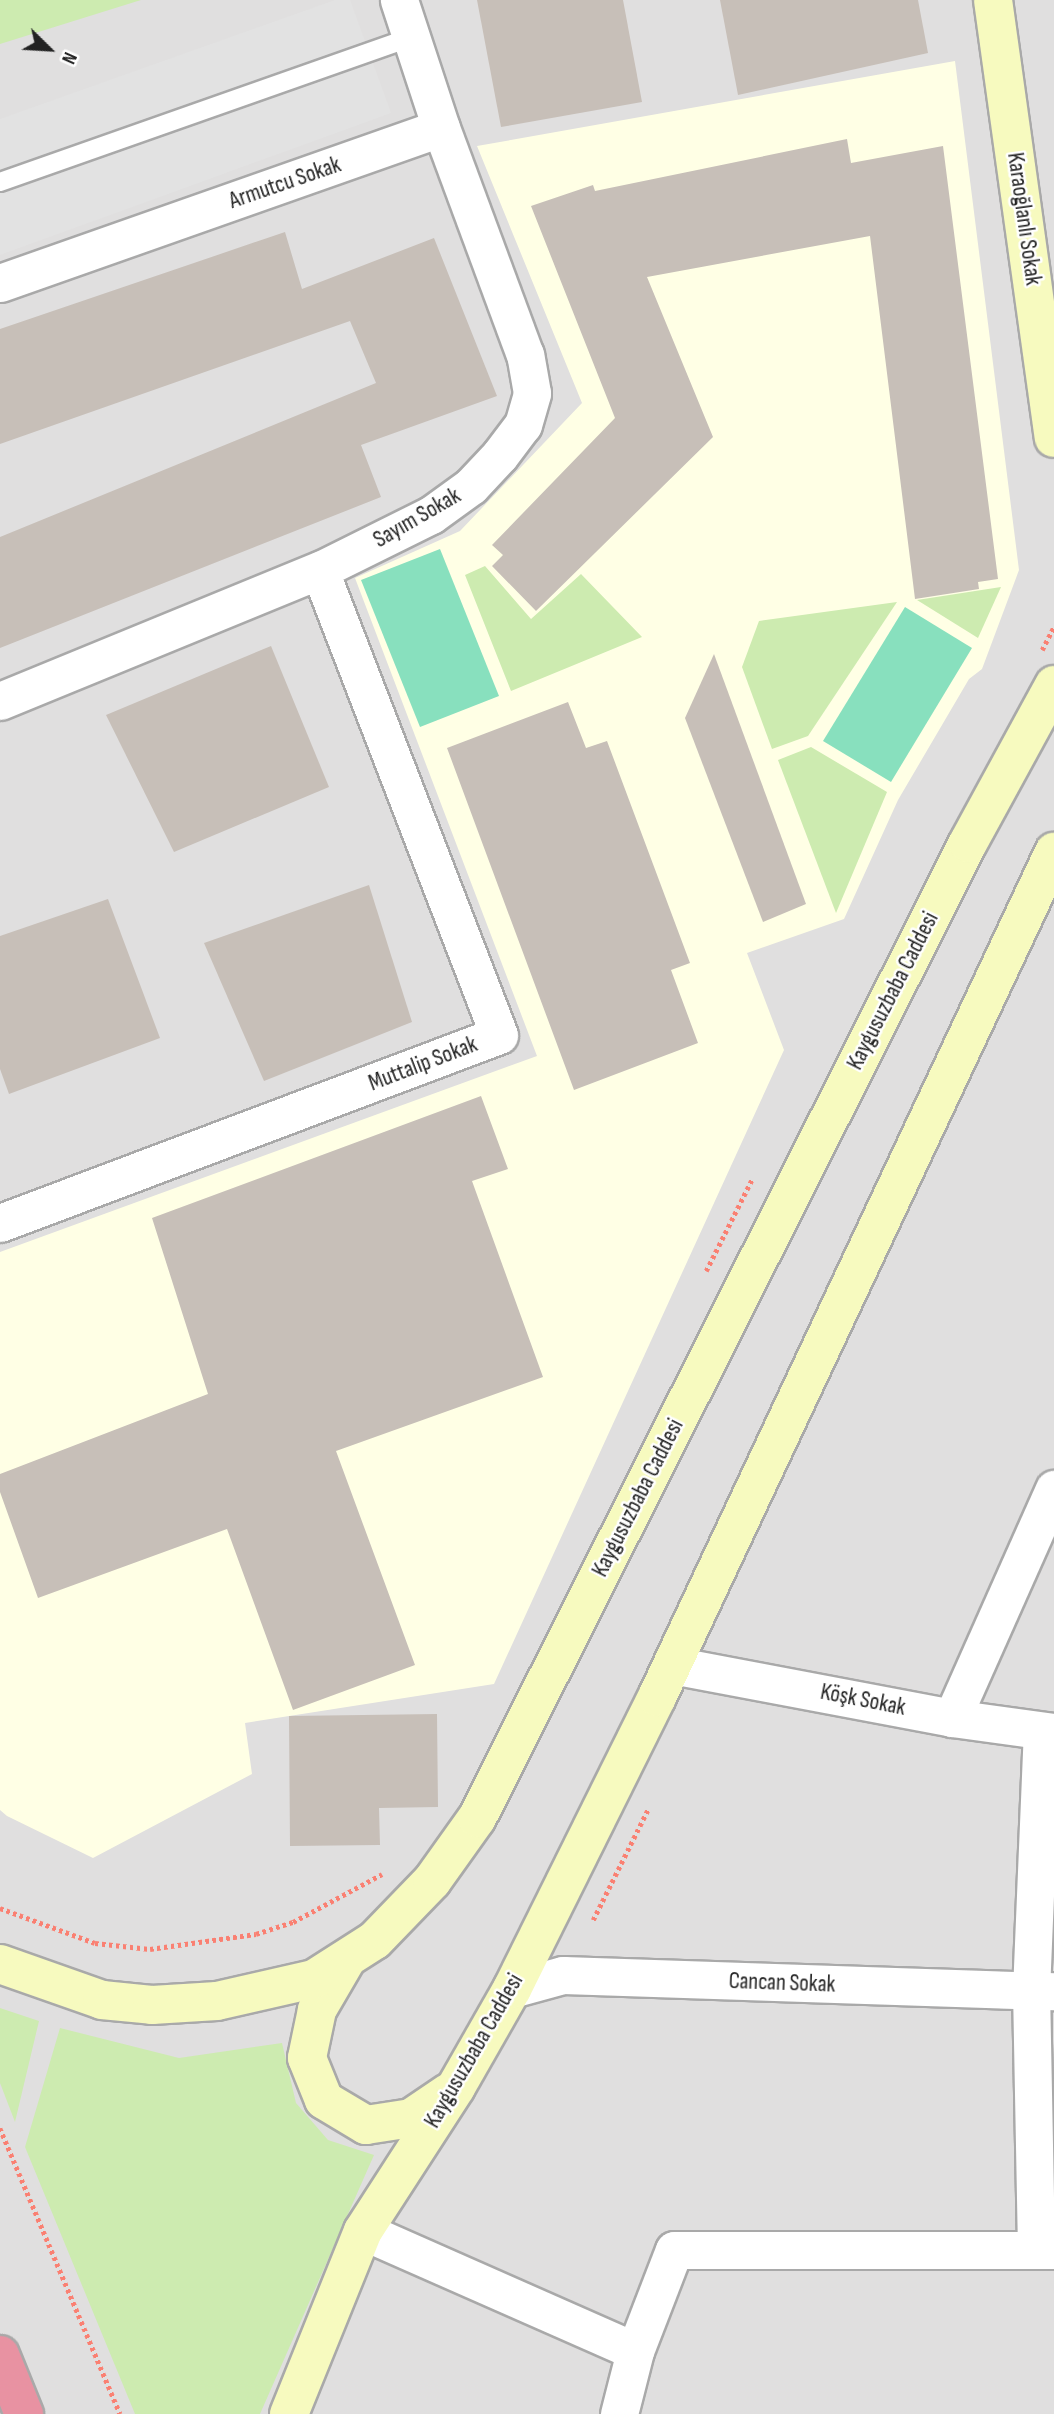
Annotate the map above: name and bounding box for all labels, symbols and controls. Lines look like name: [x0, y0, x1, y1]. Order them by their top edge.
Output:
north arrow: [14, 14, 84, 84]
text: N: [56, 48, 81, 67]
street label: Armutcu Sokak: [225, 151, 345, 215]
street label: Karaoğlanlı Sokak: [1001, 151, 1047, 287]
street label: Sayım Sokak: [369, 482, 465, 554]
street label: Kaygusuzbaba Caddesi: [841, 908, 945, 1074]
street label: Muttalip Sokak: [365, 1031, 481, 1097]
street label: Kaygusuzbaba Caddesi: [586, 1415, 690, 1581]
street label: Köşk Sokak: [818, 1678, 908, 1722]
street label: Cancan Sokak: [728, 1967, 836, 1999]
street label: Kaygusuzbaba Caddesi: [419, 1969, 529, 2133]

